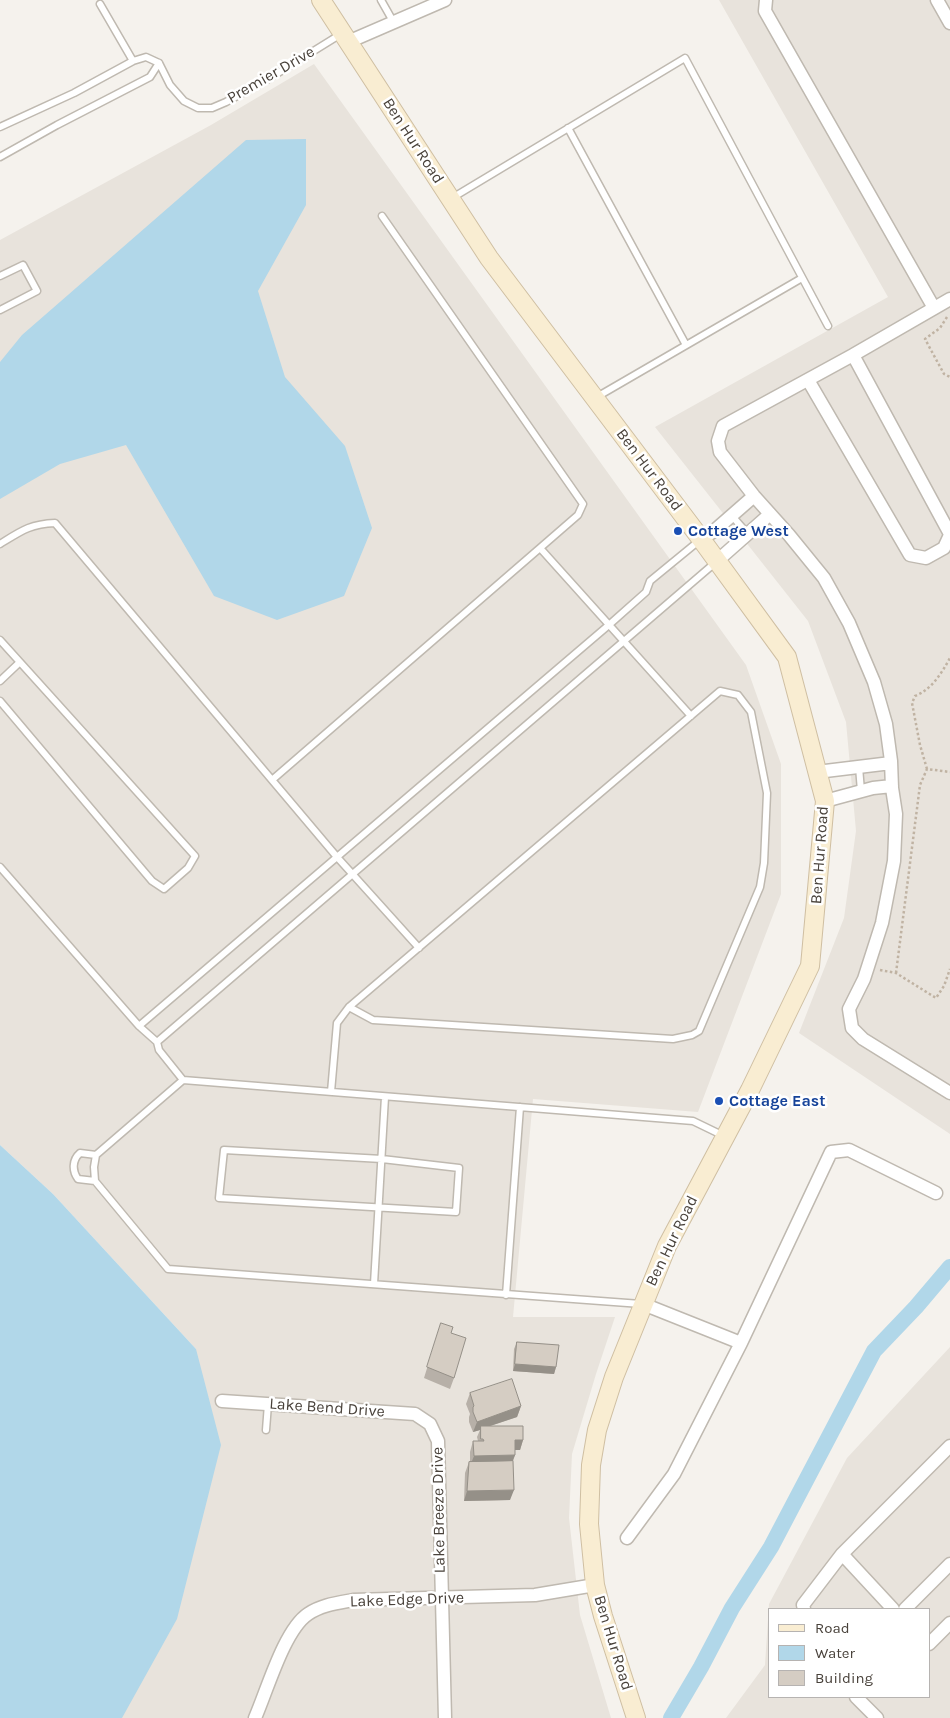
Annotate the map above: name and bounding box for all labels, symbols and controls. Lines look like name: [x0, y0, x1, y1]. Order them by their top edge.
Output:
street label: Premier Drive: [224, 42, 318, 108]
street label: Ben Hur Road: [378, 95, 448, 187]
street label: Ben Hur Road: [612, 425, 686, 515]
place label: Cottage West: [688, 521, 789, 541]
marker: Cottage West: [672, 525, 684, 537]
street label: Ben Hur Road: [807, 805, 833, 905]
place label: Cottage East: [729, 1091, 826, 1111]
marker: Cottage East: [713, 1095, 725, 1107]
street label: Ben Hur Road: [642, 1193, 702, 1289]
street label: Lake Bend Drive: [269, 1394, 385, 1422]
street label: Lake Breeze Drive: [428, 1447, 450, 1573]
street label: Lake Edge Drive: [350, 1588, 464, 1612]
street label: Ben Hur Road: [589, 1593, 637, 1693]
legend: [768, 1608, 930, 1698]
text: Road: [815, 1619, 850, 1637]
text: Water: [815, 1644, 855, 1662]
text: Building: [815, 1669, 873, 1687]

